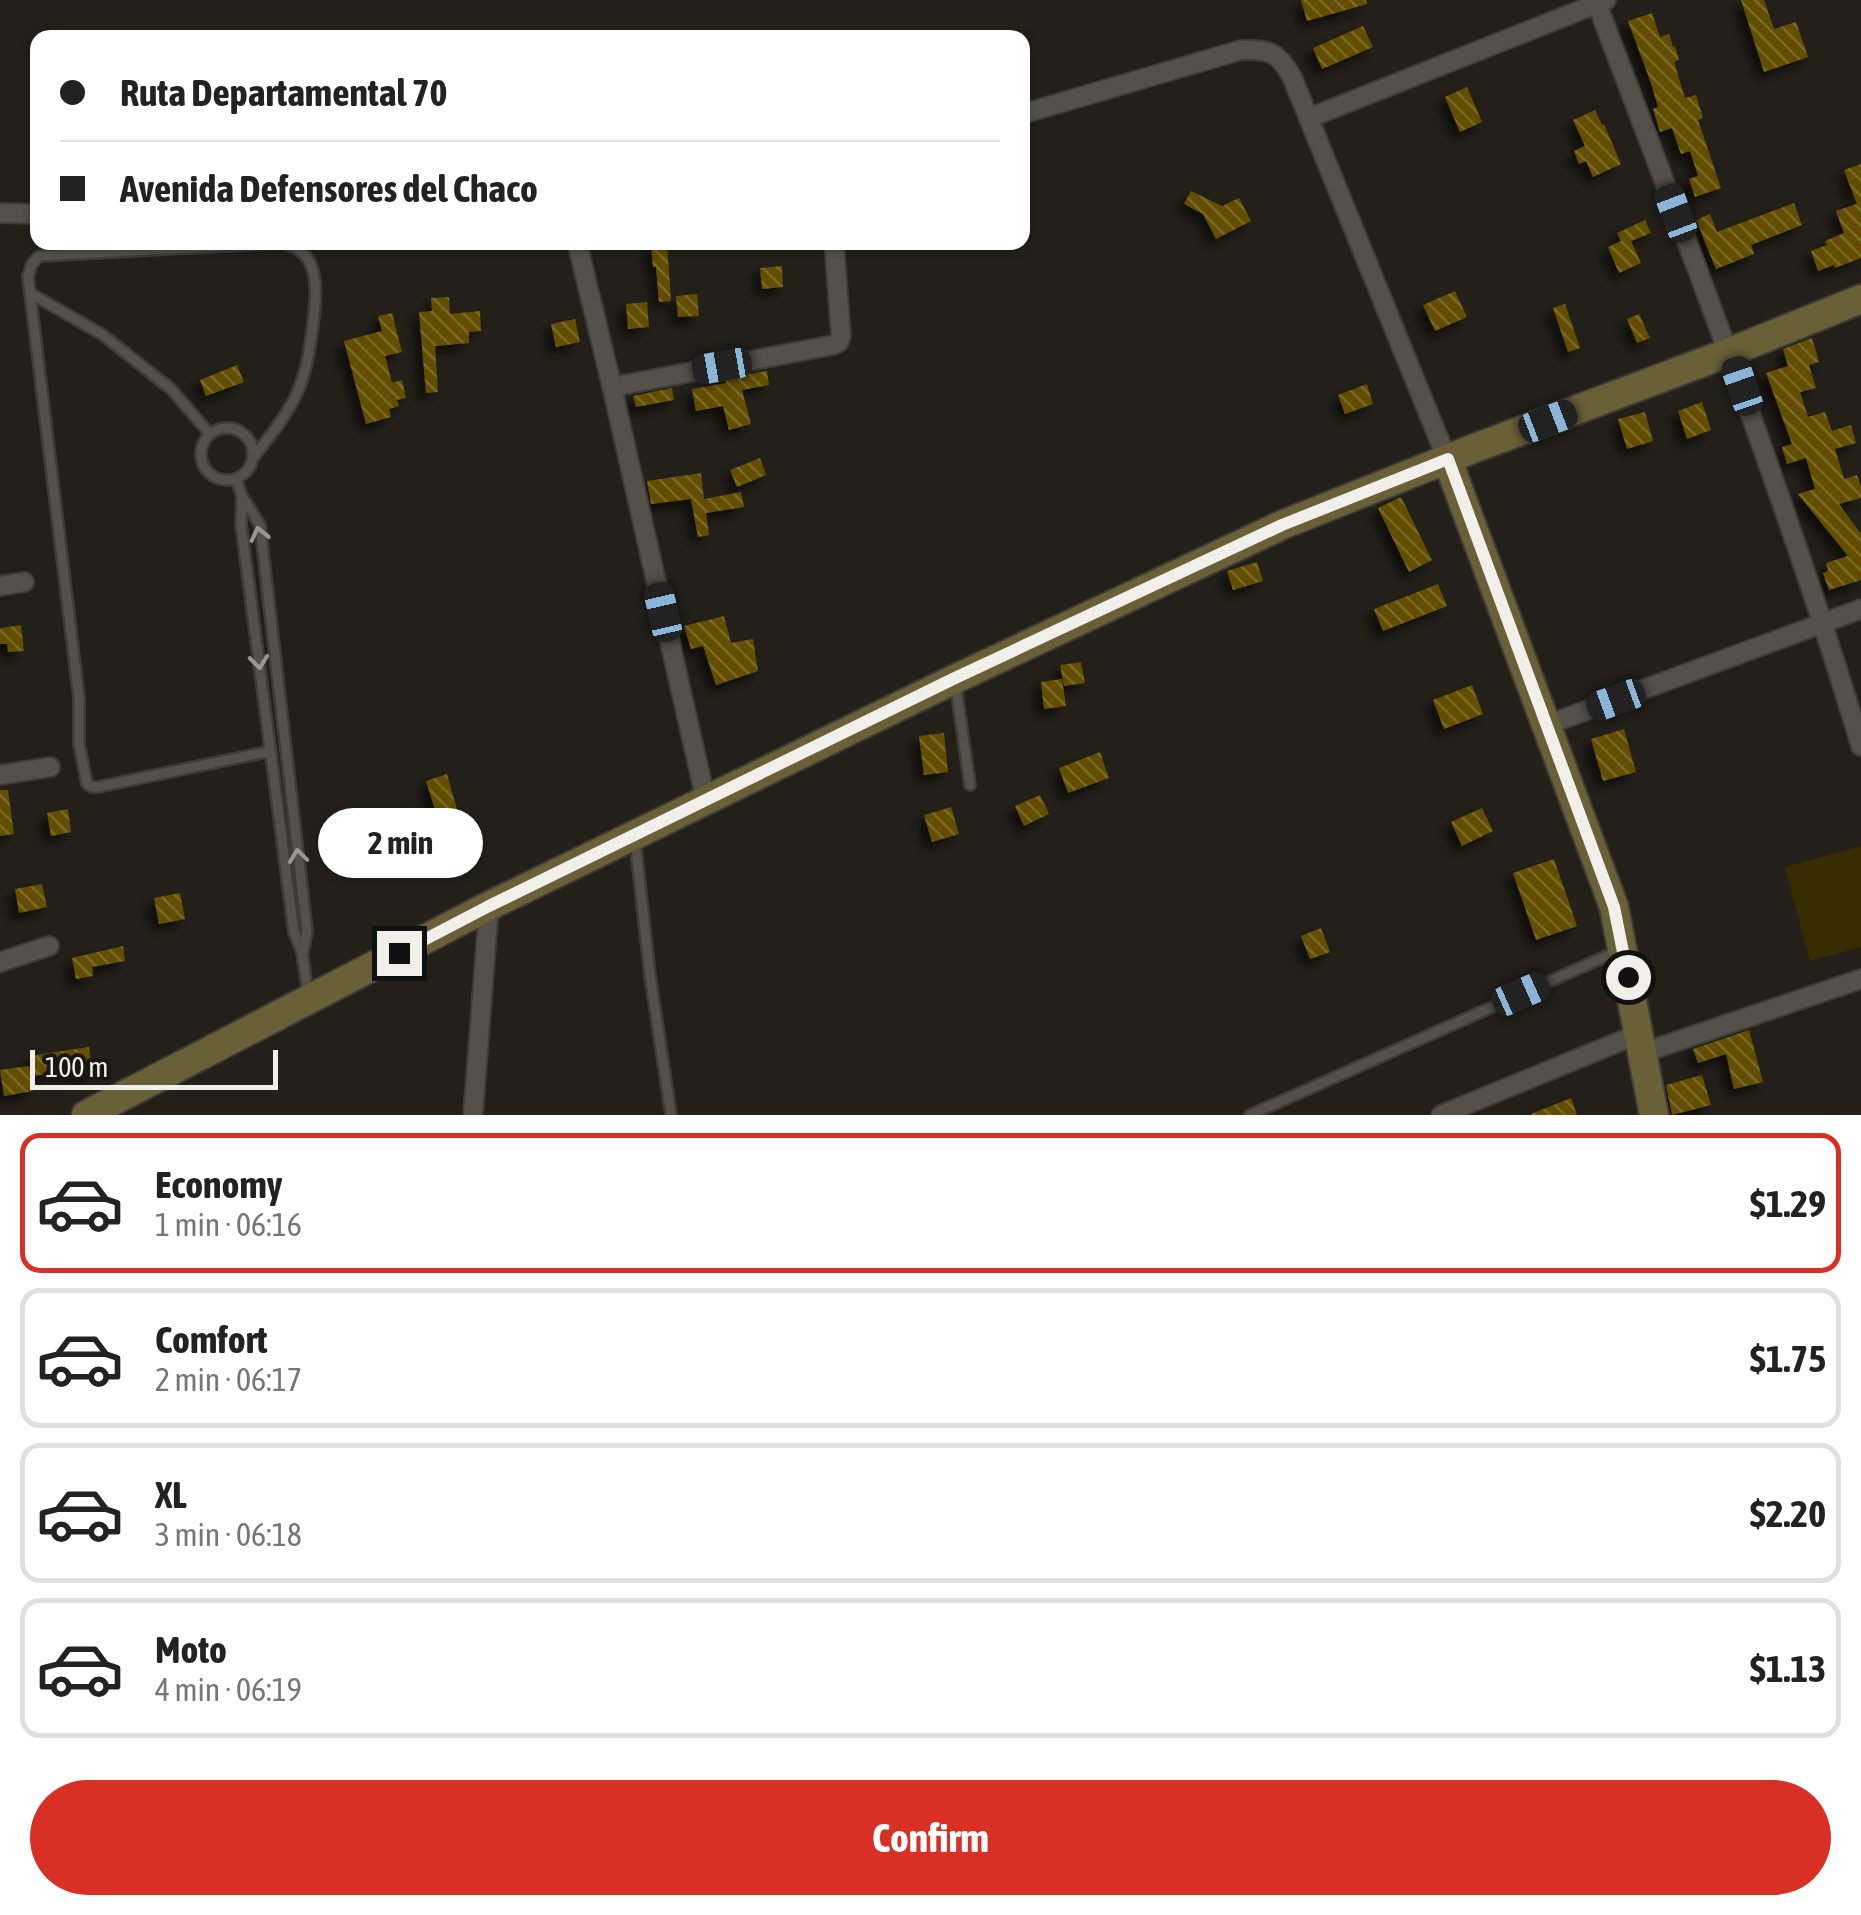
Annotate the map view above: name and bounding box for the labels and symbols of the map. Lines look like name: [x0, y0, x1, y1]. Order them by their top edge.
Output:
car: [1651, 180, 1701, 246]
car: [690, 346, 754, 386]
car: [1718, 353, 1766, 419]
car: [1515, 396, 1581, 446]
one-way arrow: [250, 525, 271, 542]
car: [642, 579, 684, 645]
one-way arrow: [248, 654, 269, 670]
car: [1583, 676, 1649, 724]
callout: 2 min: [316, 808, 482, 878]
one-way arrow: [288, 848, 309, 864]
route end: [377, 931, 422, 976]
route start: [1606, 955, 1651, 1000]
car: [1487, 968, 1555, 1020]
scale bar: [30, 1045, 278, 1090]

